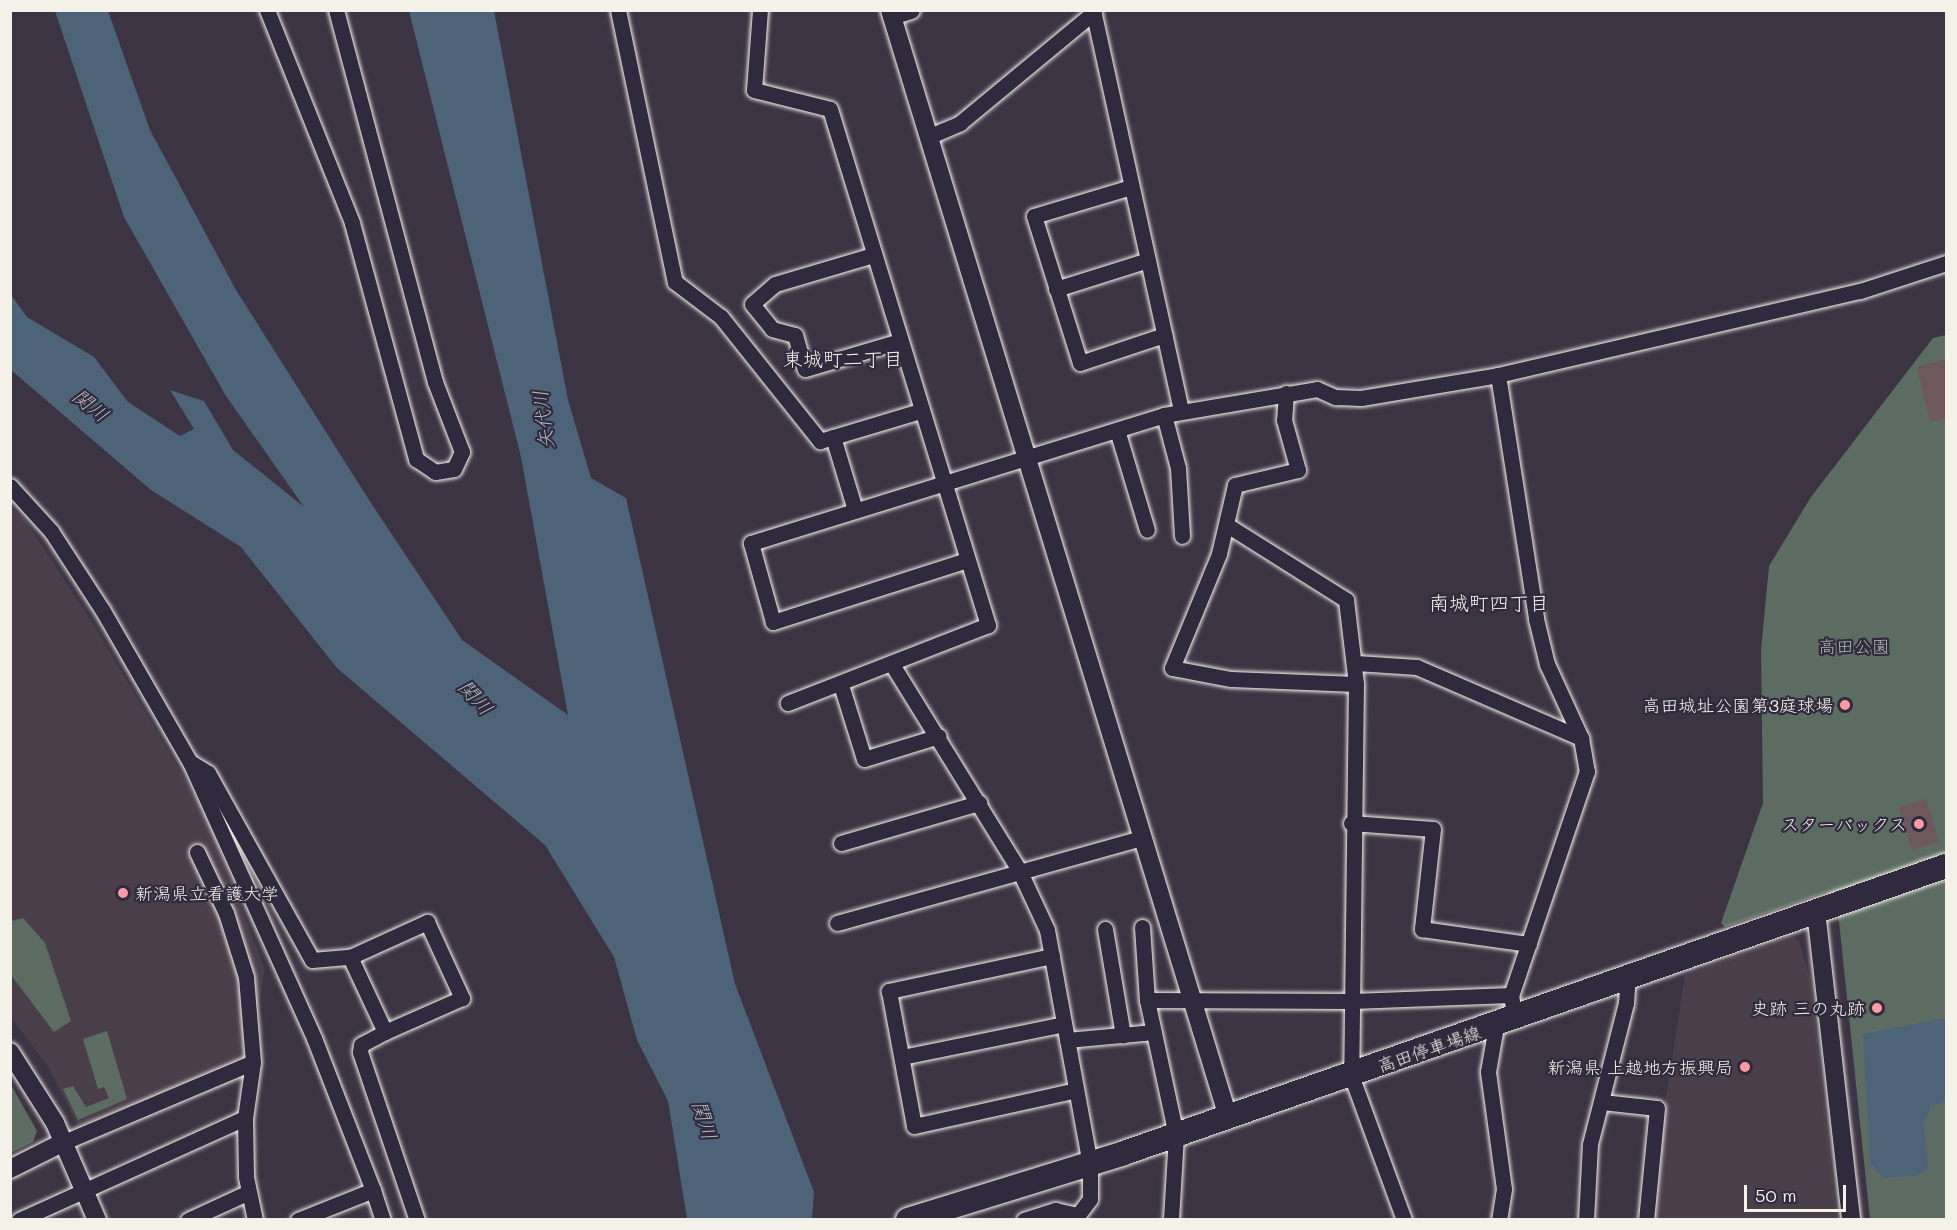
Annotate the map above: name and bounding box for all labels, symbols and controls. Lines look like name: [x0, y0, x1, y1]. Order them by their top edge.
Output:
district label: 東城町二丁目: [783, 346, 903, 370]
water label: 関川: [68, 383, 114, 427]
water label: 矢代川: [527, 389, 559, 451]
district label: 南城町四丁目: [1429, 590, 1549, 614]
park label: 高田公園: [1818, 635, 1890, 657]
water label: 関川: [454, 674, 498, 720]
place label: 高田城址公園第3庭球場: [1642, 694, 1833, 716]
marker: 高田城址公園第3庭球場: [1838, 698, 1852, 712]
place label: スターバックス: [1781, 813, 1907, 835]
marker: スターバックス: [1912, 817, 1926, 831]
place label: 新潟県立看護大学: [135, 882, 279, 904]
marker: 新潟県立看護大学: [116, 886, 130, 900]
place label: 史跡 三の丸跡: [1751, 997, 1865, 1019]
marker: 史跡 三の丸跡: [1870, 1001, 1884, 1015]
street label: 高田停車場線: [1374, 1021, 1484, 1077]
place label: 新潟県 上越地方振興局: [1547, 1056, 1733, 1078]
marker: 新潟県 上越地方振興局: [1738, 1060, 1752, 1074]
water label: 関川: [688, 1097, 722, 1143]
scale bar: [1747, 1173, 1849, 1211]
text: 50 m: [1755, 1183, 1797, 1207]

